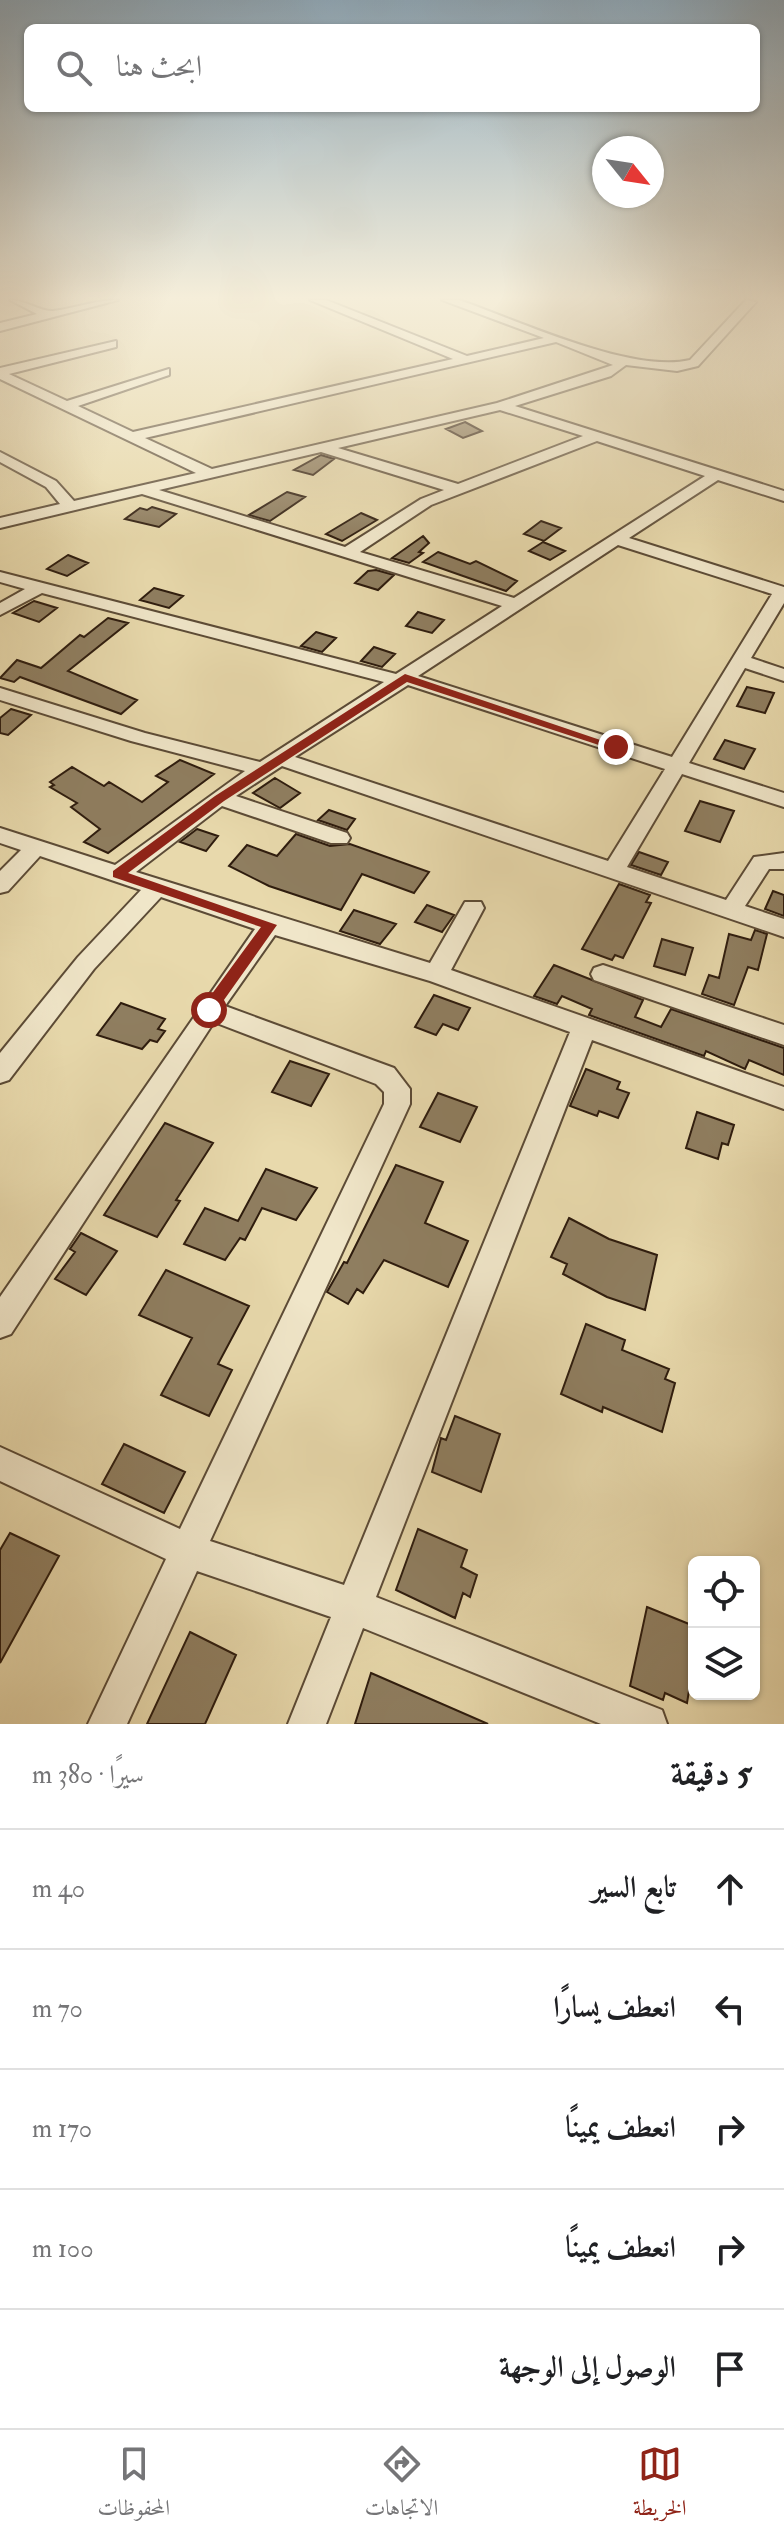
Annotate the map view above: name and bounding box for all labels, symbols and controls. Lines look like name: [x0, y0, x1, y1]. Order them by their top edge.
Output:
search box: [24, 24, 760, 112]
icon: search: [52, 46, 96, 90]
text: ابحث هنا: [116, 48, 202, 85]
north arrow: [592, 136, 664, 208]
route end: [598, 729, 634, 765]
route start: [191, 992, 227, 1028]
map controls: [688, 1556, 760, 1700]
button: locate: [688, 1556, 760, 1628]
button: layers: [688, 1628, 760, 1700]
text: 5 دقيقة: [671, 1752, 752, 1795]
text: سيرًا · 380 m: [32, 1759, 144, 1791]
icon: ahead: [708, 1867, 752, 1911]
text: تابع السير: [591, 1869, 676, 1906]
text: 40 m: [32, 1873, 85, 1905]
icon: left: [708, 1987, 752, 2031]
text: انعطف يسارًا: [553, 1989, 676, 2026]
text: 70 m: [32, 1993, 83, 2025]
icon: right: [708, 2107, 752, 2151]
text: انعطف يمينًا: [565, 2109, 676, 2146]
text: 170 m: [32, 2113, 92, 2145]
icon: right: [708, 2227, 752, 2271]
text: انعطف يمينًا: [565, 2229, 676, 2266]
text: 100 m: [32, 2233, 93, 2265]
icon: arrive: [708, 2347, 752, 2391]
text: الوصول إلى الوجهة: [499, 2349, 676, 2386]
tab: المحفوظات: [97, 2442, 170, 2529]
tab: الاتجاهات: [365, 2442, 438, 2529]
tab: الخريطة: [633, 2442, 687, 2529]

